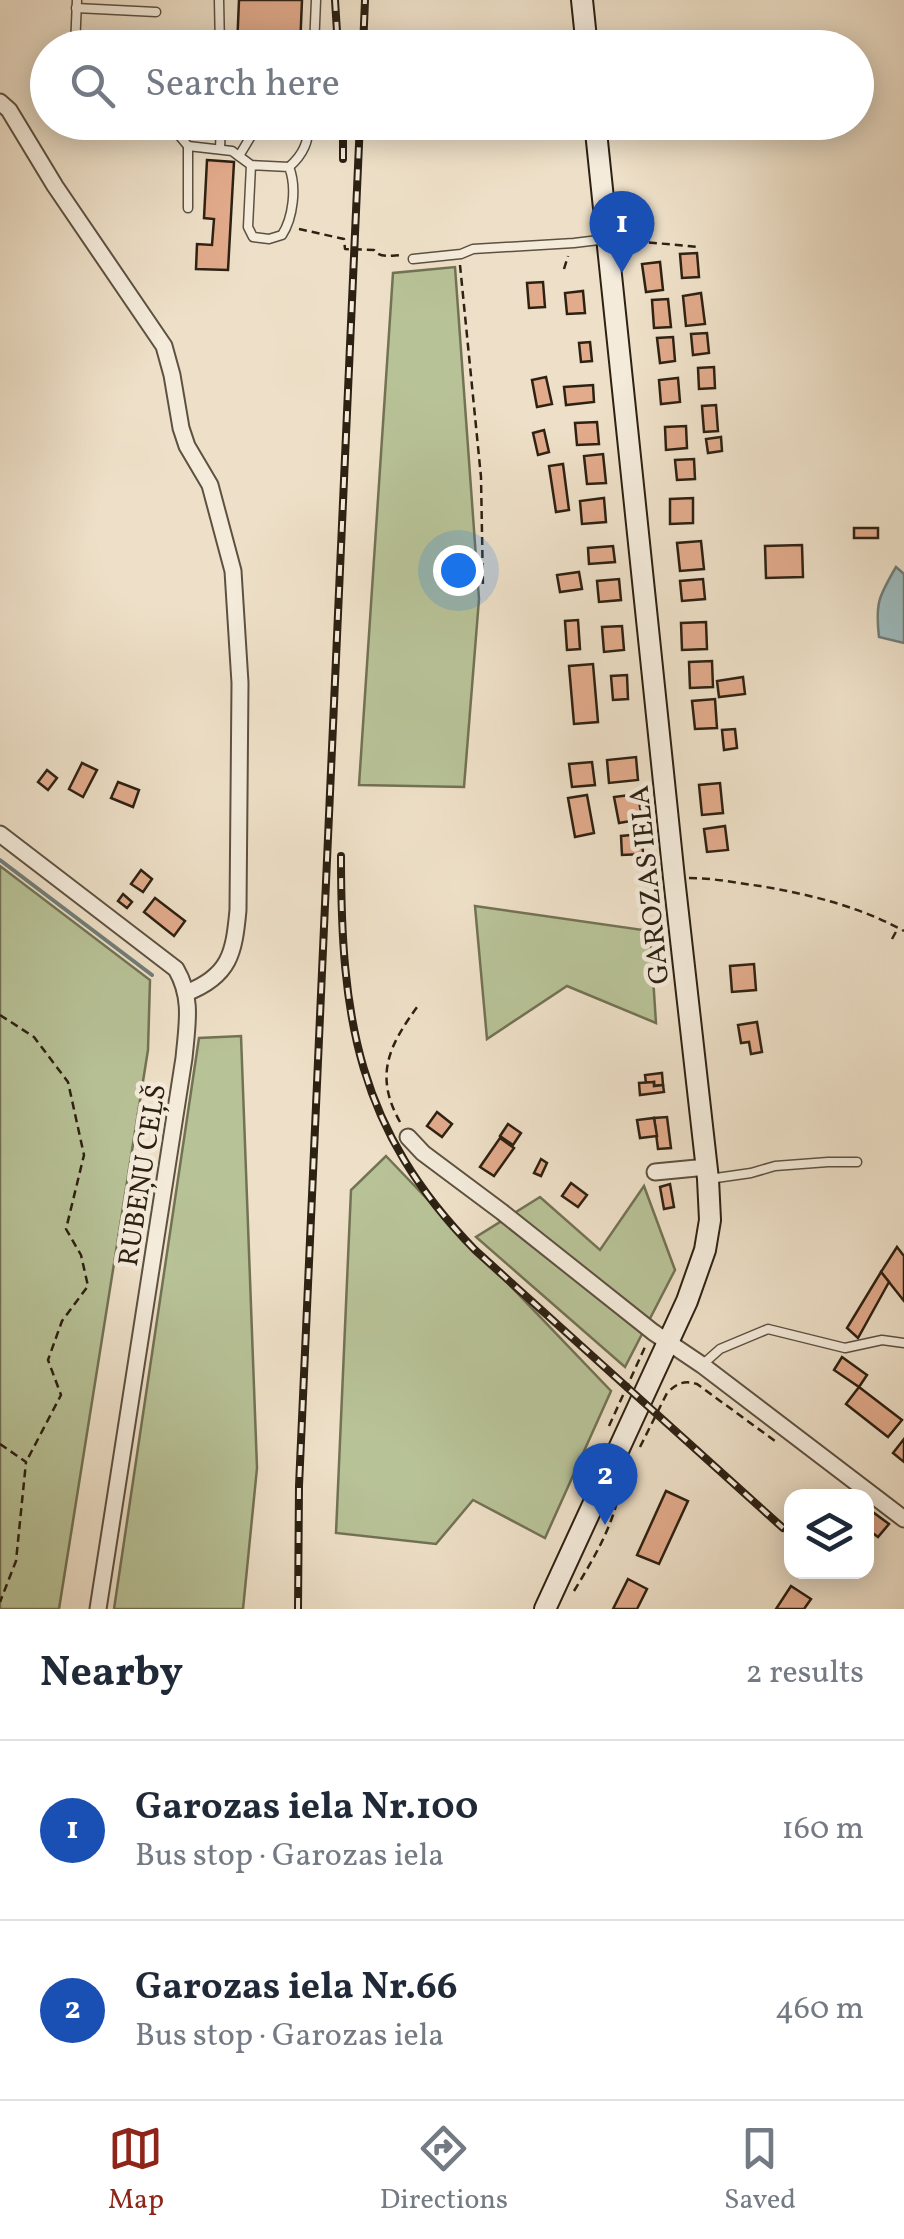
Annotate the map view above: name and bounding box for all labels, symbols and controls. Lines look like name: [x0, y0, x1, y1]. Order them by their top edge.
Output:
search box: [30, 30, 874, 140]
icon: search: [65, 58, 120, 113]
text: Search here: [145, 59, 340, 112]
pin: 1: [590, 190, 654, 273]
your location: [433, 545, 484, 596]
street label: GAROZAS IELA: [621, 783, 680, 986]
street label: RUBEŅU CEĻŠ: [110, 1082, 177, 1269]
pin: 2: [572, 1442, 638, 1525]
map controls: [784, 1489, 874, 1579]
button: layers: [784, 1489, 874, 1579]
text: Nearby: [40, 1645, 183, 1704]
text: 2 results: [746, 1652, 864, 1696]
text: Garozas iela Nr.100: [135, 1782, 478, 1835]
text: 1: [66, 1808, 79, 1852]
text: 160 m: [781, 1808, 864, 1852]
text: Bus stop · Garozas iela: [135, 1835, 444, 1879]
text: Garozas iela Nr.66: [135, 1962, 458, 2015]
text: 2: [64, 1988, 81, 2032]
text: 460 m: [775, 1988, 864, 2032]
text: Bus stop · Garozas iela: [135, 2015, 444, 2059]
tab: Map: [108, 2121, 164, 2220]
tab: Directions: [380, 2121, 508, 2220]
tab: Saved: [724, 2121, 796, 2220]

